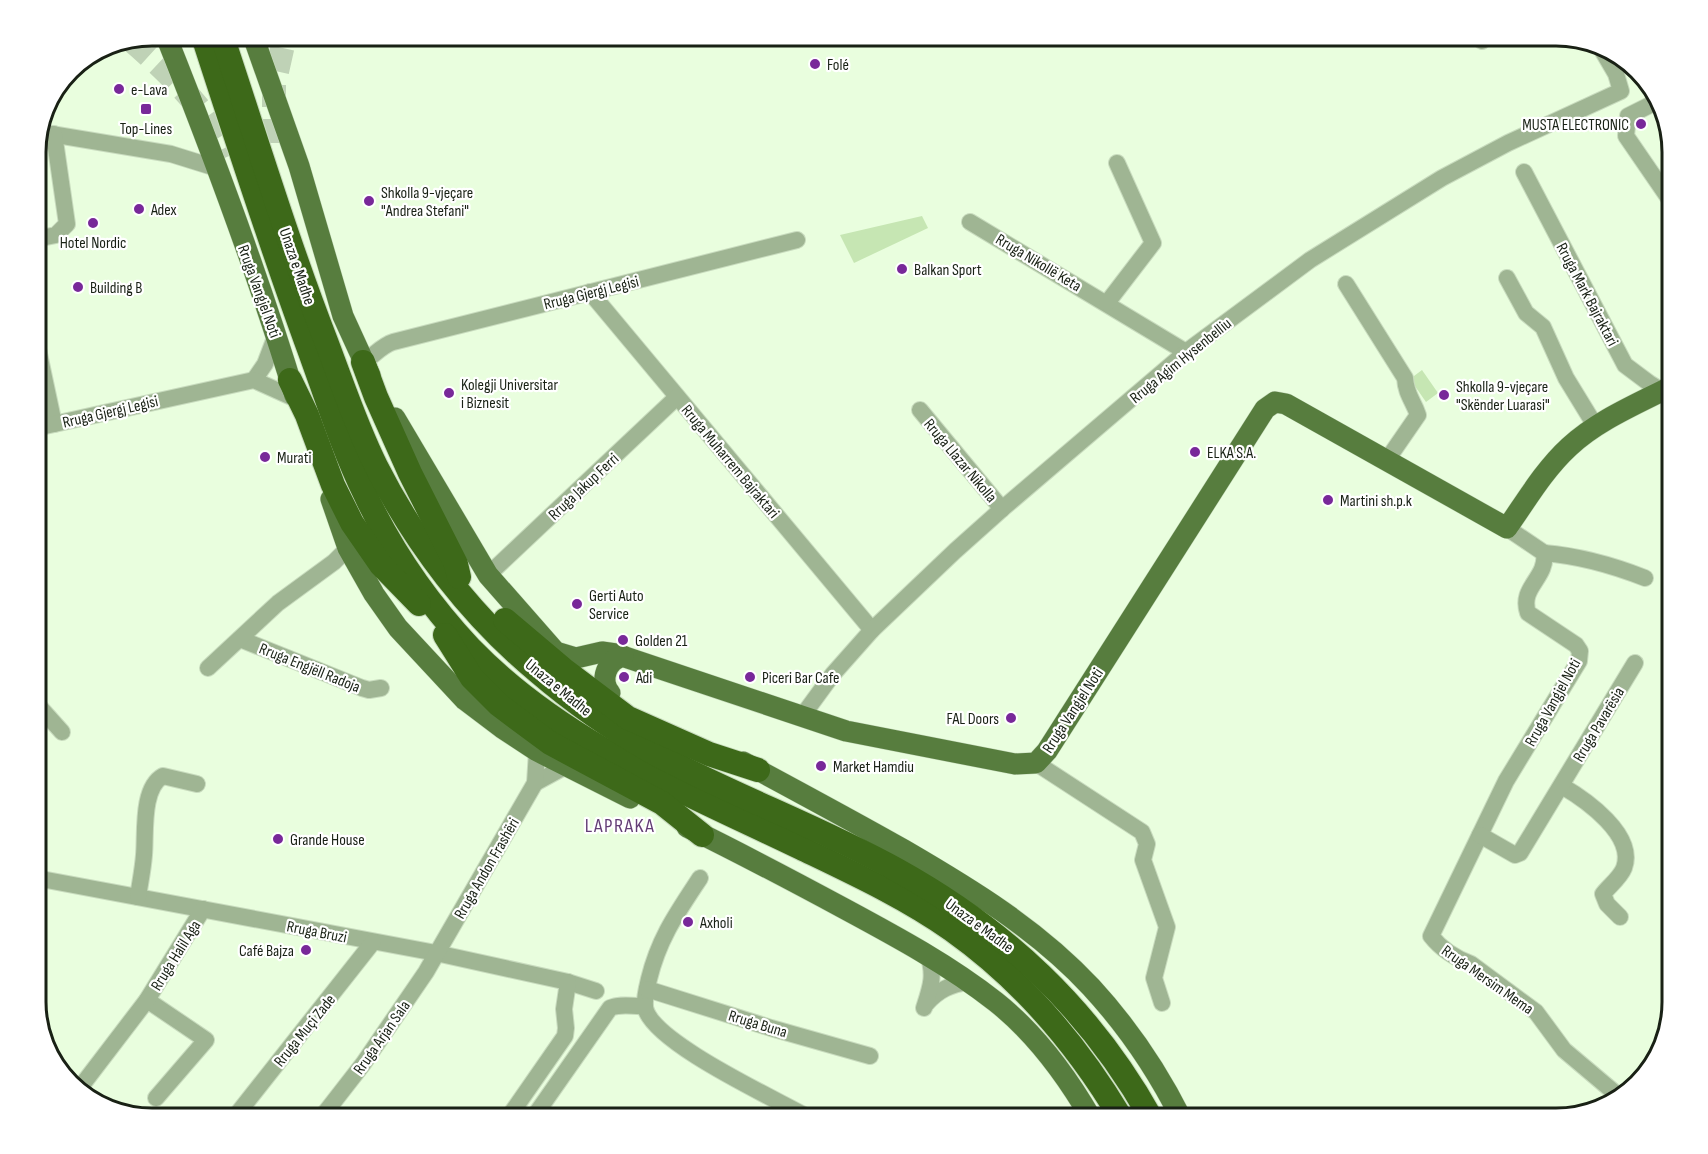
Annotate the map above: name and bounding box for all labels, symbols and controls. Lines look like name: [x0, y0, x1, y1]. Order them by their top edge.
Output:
place label: Folé: [827, 56, 849, 75]
marker: Folé: [808, 57, 822, 71]
place label: e-Lava: [131, 81, 167, 100]
marker: e-Lava: [112, 82, 126, 96]
marker: Top-Lines: [139, 102, 153, 116]
place label: MUSTA ELECTRONIC: [1522, 116, 1629, 135]
marker: MUSTA ELECTRONIC: [1634, 117, 1648, 131]
place label: Top-Lines: [120, 120, 173, 139]
place label: Shkolla 9-vjeçare "Andrea Stefani": [381, 184, 473, 221]
marker: Shkolla 9-vjeçare "Andrea Stefani": [362, 194, 376, 208]
place label: Adex: [150, 201, 177, 220]
marker: Adex: [132, 202, 146, 216]
marker: Hotel Nordic: [86, 216, 100, 230]
street label: Unaza e Madhe: [275, 226, 319, 307]
street label: Rruga Nikollë Keta: [992, 230, 1084, 296]
place label: Hotel Nordic: [60, 234, 126, 253]
street label: Rruga Mark Bajraktari: [1552, 240, 1622, 349]
street label: Rruga Vangjel Noti: [233, 242, 284, 341]
place label: Balkan Sport: [914, 261, 982, 280]
marker: Balkan Sport: [895, 262, 909, 276]
street label: Rruga Gjergj Legisi: [542, 272, 641, 314]
place label: Building B: [90, 279, 142, 298]
marker: Building B: [71, 280, 85, 294]
street label: Rruga Agim Hysenbelliu: [1126, 314, 1236, 408]
place label: Kolegji Universitar i Biznesit: [461, 376, 558, 413]
place label: Shkolla 9-vjeçare "Skënder Luarasi": [1456, 378, 1550, 415]
marker: Kolegji Universitar i Biznesit: [442, 386, 456, 400]
marker: Shkolla 9-vjeçare "Skënder Luarasi": [1437, 388, 1451, 402]
street label: Rruga Gjergj Legisi: [61, 392, 160, 433]
street label: Rruga Muharrem Bajraktari: [677, 401, 783, 523]
street label: Rruga Llazar Nikolla: [919, 415, 1000, 507]
place label: ELKA S.A.: [1207, 444, 1256, 463]
marker: ELKA S.A.: [1188, 445, 1202, 459]
place label: Murati: [277, 449, 312, 468]
marker: Murati: [258, 450, 272, 464]
street label: Rruga Jakup Ferri: [545, 450, 623, 525]
place label: Martini sh.p.k: [1340, 492, 1412, 511]
marker: Martini sh.p.k: [1321, 493, 1335, 507]
place label: Gerti Auto Service: [589, 587, 644, 624]
marker: Gerti Auto Service: [570, 597, 584, 611]
place label: Golden 21: [635, 632, 688, 651]
marker: Golden 21: [616, 633, 630, 647]
street label: Rruga Engjëll Radoja: [256, 640, 363, 697]
street label: Rruga Vangjel Noti: [1521, 655, 1585, 750]
street label: Unaza e Madhe: [521, 656, 595, 721]
street label: Rruga Vangjel Noti: [1039, 665, 1108, 757]
place label: Adi: [635, 669, 652, 688]
place label: Piceri Bar Cafe: [762, 669, 839, 688]
marker: Adi: [617, 670, 631, 684]
marker: Piceri Bar Cafe: [743, 670, 757, 684]
street label: Rruga Pavarësia: [1570, 684, 1629, 766]
place label: FAL Doors: [946, 710, 999, 729]
marker: FAL Doors: [1004, 711, 1018, 725]
place label: Market Hamdiu: [833, 758, 914, 777]
marker: Market Hamdiu: [814, 759, 828, 773]
district label: LAPRAKA: [585, 814, 655, 838]
street label: Rruga Andon Frashëri: [451, 815, 524, 923]
place label: Grande House: [290, 831, 365, 850]
marker: Grande House: [271, 832, 285, 846]
street label: Unaza e Madhe: [941, 895, 1017, 957]
place label: Axholi: [699, 914, 733, 933]
marker: Axholi: [681, 915, 695, 929]
street label: Rruga Halil Aga: [147, 917, 205, 994]
street label: Rruga Bruzi: [285, 917, 348, 948]
place label: Café Bajza: [239, 942, 294, 961]
street label: Rruga Mersim Mema: [1438, 942, 1537, 1019]
marker: Café Bajza: [299, 943, 313, 957]
street label: Rruga Muçi Zade: [270, 991, 340, 1071]
street label: Rruga Arjan Sala: [350, 997, 415, 1078]
street label: Rruga Buna: [726, 1007, 789, 1042]

